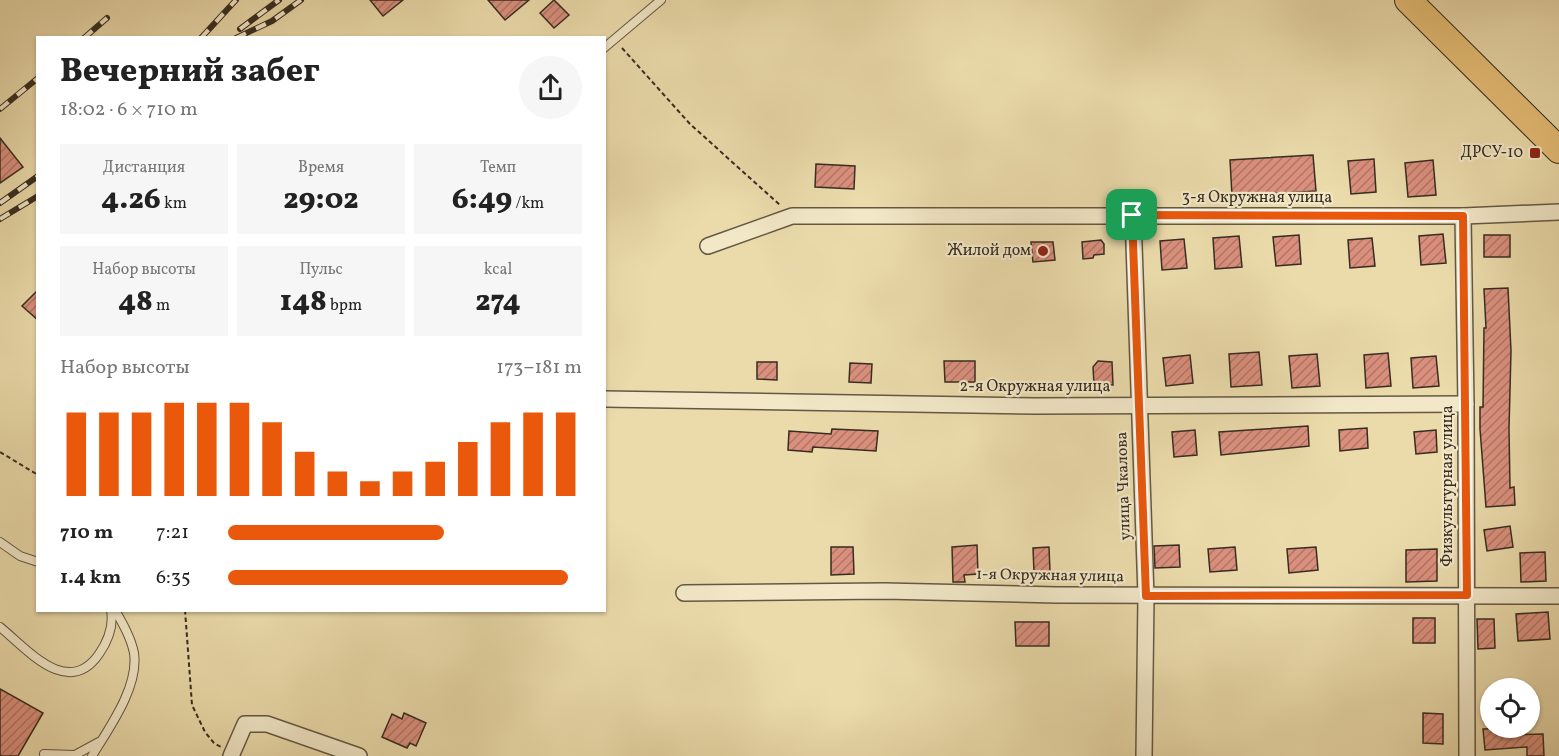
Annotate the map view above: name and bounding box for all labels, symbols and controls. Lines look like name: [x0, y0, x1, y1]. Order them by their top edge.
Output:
text: Вечерний забег: [60, 50, 320, 96]
button: share: [519, 56, 582, 119]
text: 18:02 · 6 × 710 m: [60, 96, 198, 124]
place label: ДРСУ-10: [1461, 142, 1523, 164]
marker: ДРСУ-10: [1528, 146, 1542, 160]
text: Дистанция: [103, 157, 185, 179]
text: Время: [298, 157, 344, 179]
text: Темп: [480, 157, 516, 179]
text: 4.26: [101, 179, 161, 221]
text: 29:02: [283, 179, 359, 221]
text: 6:49: [452, 179, 512, 221]
street label: 3-я Окружная улица: [1182, 187, 1332, 209]
pin: [1106, 189, 1157, 240]
text: km: [161, 193, 187, 215]
text: /km: [512, 193, 544, 215]
icon: arrive: [1115, 198, 1148, 231]
place label: Жилой дом: [947, 240, 1031, 262]
marker: Жилой дом: [1036, 244, 1050, 258]
text: Набор высоты: [92, 259, 196, 281]
text: Пульс: [299, 259, 343, 281]
text: kcal: [484, 259, 512, 281]
text: 48: [118, 281, 153, 323]
text: 148: [280, 281, 327, 323]
text: 274: [475, 281, 521, 323]
text: m: [153, 295, 170, 317]
text: bpm: [327, 295, 362, 317]
text: Набор высоты: [60, 354, 190, 382]
text: 173–181 m: [496, 354, 582, 382]
street label: 2-я Окружная улица: [960, 376, 1110, 398]
street label: Физкультурная улица: [1437, 405, 1459, 567]
street label: улица Чкалова: [1111, 431, 1137, 541]
text: 710 m: [60, 519, 113, 547]
text: 7:21: [156, 519, 189, 547]
text: 1.4 km: [60, 564, 121, 592]
text: 6:35: [156, 564, 191, 592]
street label: 1-я Окружная улица: [976, 564, 1124, 588]
map controls: [1480, 678, 1540, 738]
button: locate: [1480, 678, 1540, 738]

